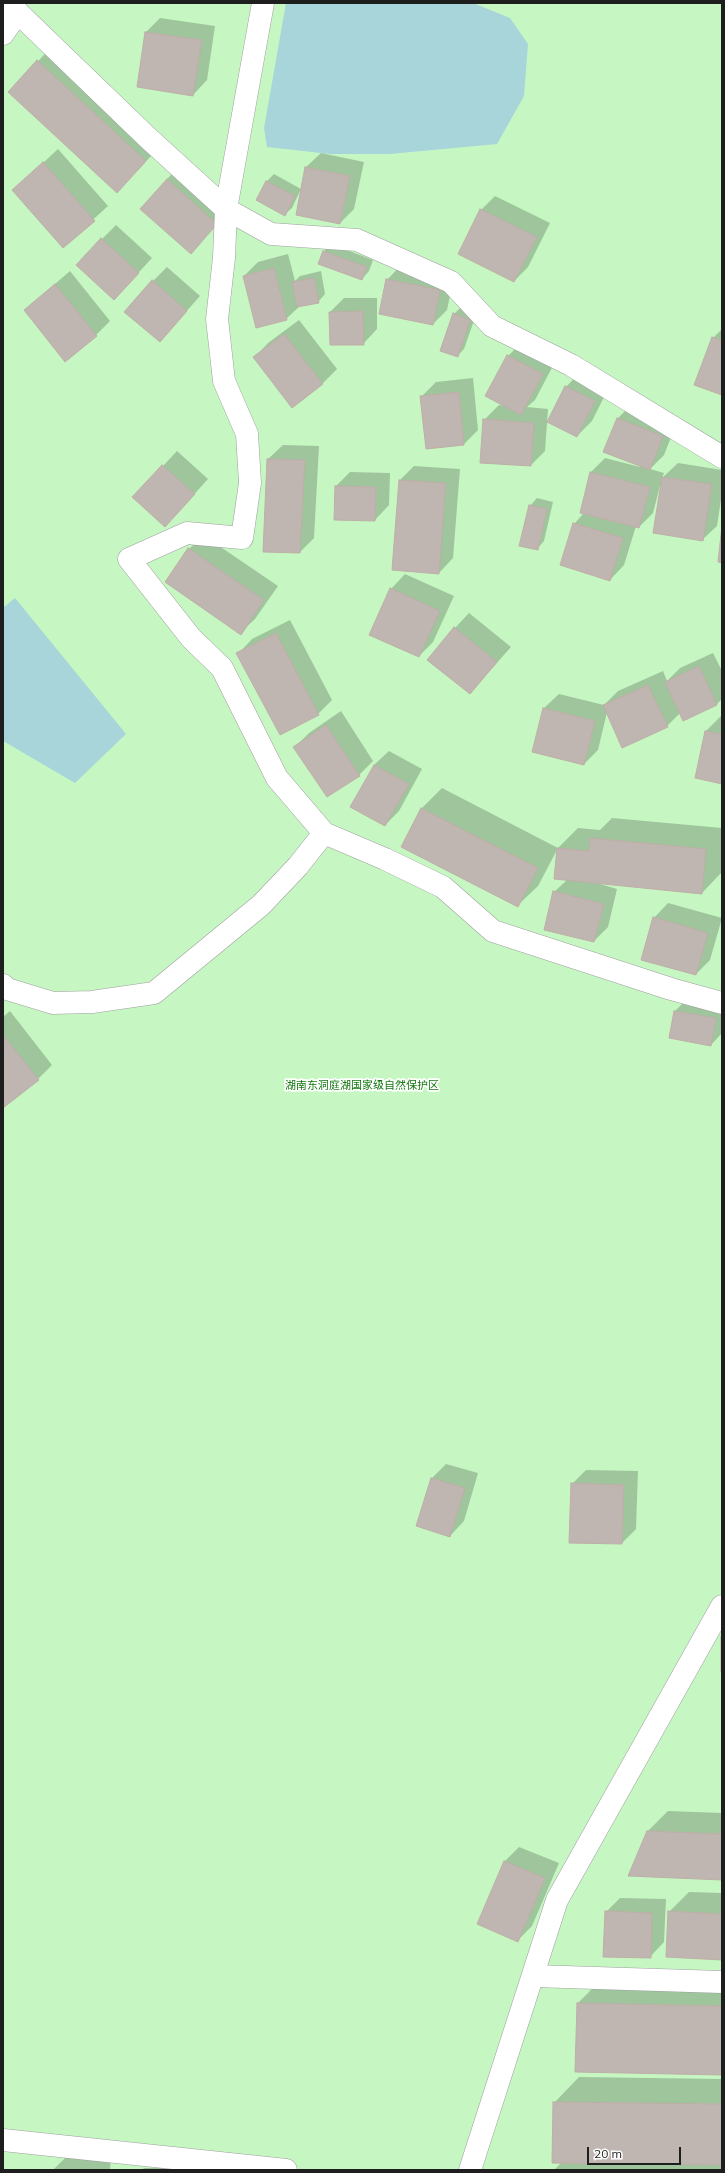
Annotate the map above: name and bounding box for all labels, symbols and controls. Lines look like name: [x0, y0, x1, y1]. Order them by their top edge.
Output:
park label: 湖南东洞庭湖国家级自然保护区: [285, 1079, 439, 1093]
scale bar: [589, 2139, 683, 2165]
text: 20 m: [594, 2146, 622, 2161]

